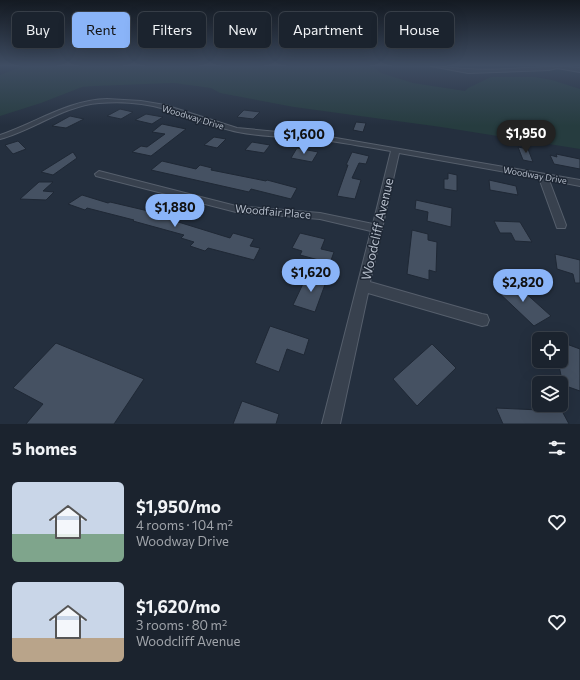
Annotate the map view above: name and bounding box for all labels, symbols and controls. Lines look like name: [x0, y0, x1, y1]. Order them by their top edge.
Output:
chip: Buy: [12, 12, 64, 48]
chip: Rent: [72, 12, 130, 48]
chip: Filters: [138, 12, 206, 48]
chip: New: [214, 12, 271, 48]
chip: Apartment: [279, 12, 377, 48]
chip: House: [385, 12, 454, 48]
street label: Woodway Drive: [161, 102, 226, 132]
pin: $1,950: [493, 120, 559, 154]
pin: $1,600: [271, 121, 337, 155]
text: $1,950: [506, 125, 546, 141]
text: $1,600: [283, 126, 325, 142]
street label: Woodway Drive: [502, 164, 568, 186]
street label: Woodcliff Avenue: [357, 176, 397, 282]
pin: $1,880: [142, 194, 208, 228]
text: $1,880: [154, 199, 196, 215]
street label: Woodfair Place: [235, 201, 312, 221]
pin: $1,620: [278, 259, 344, 293]
text: $1,620: [291, 264, 331, 280]
pin: $2,820: [490, 269, 556, 303]
text: $2,820: [502, 274, 544, 290]
map controls: [532, 332, 568, 412]
button: locate: [532, 332, 568, 368]
button: layers: [532, 376, 568, 412]
icon: filters: [546, 437, 568, 459]
text: 5 homes: [12, 438, 77, 459]
text: $1,950/mo: [136, 496, 221, 517]
icon: home: [44, 498, 92, 546]
icon: heart: [546, 511, 568, 533]
text: 4 rooms · 104 m²: [136, 517, 233, 533]
text: Woodway Drive: [136, 533, 229, 549]
text: $1,620/mo: [136, 596, 221, 617]
icon: home: [44, 598, 92, 646]
icon: heart: [546, 611, 568, 633]
text: 3 rooms · 80 m²: [136, 617, 227, 633]
text: Woodcliff Avenue: [136, 633, 240, 649]

